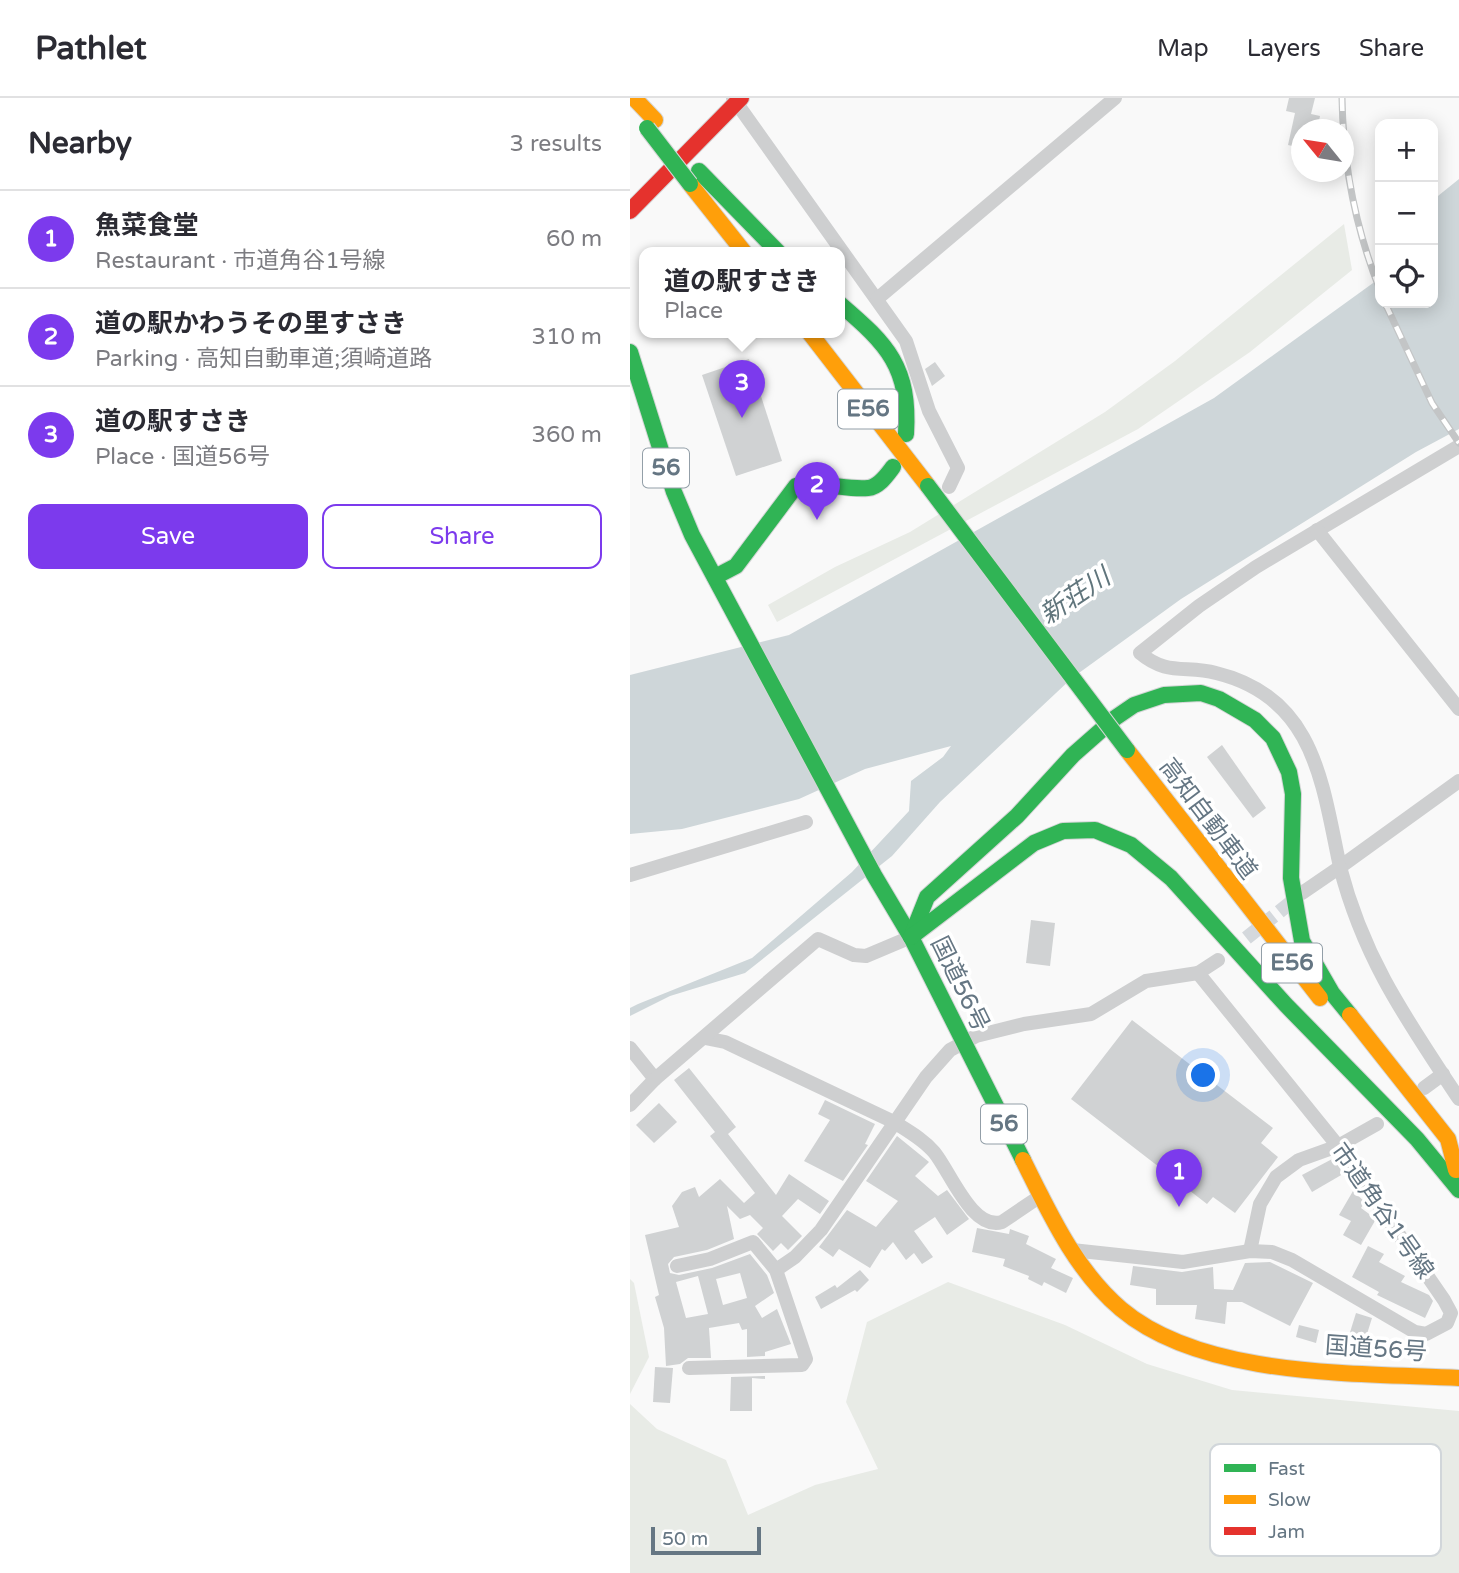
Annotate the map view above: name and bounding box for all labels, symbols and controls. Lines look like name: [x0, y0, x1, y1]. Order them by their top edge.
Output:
text: Pathlet: [35, 29, 147, 68]
text: Map: [1157, 34, 1209, 63]
text: Layers: [1247, 34, 1321, 63]
text: Share: [1359, 34, 1424, 63]
north arrow: [1291, 119, 1354, 182]
map controls: [1375, 119, 1438, 308]
button: +: [1375, 119, 1438, 182]
text: Nearby: [28, 125, 132, 162]
text: 3 results: [509, 130, 602, 158]
button: −: [1375, 182, 1438, 245]
text: 魚菜食堂: [95, 210, 199, 241]
text: 1: [44, 225, 58, 253]
text: 60 m: [546, 225, 602, 253]
button: locate: [1375, 245, 1438, 308]
text: Restaurant · 市道角谷1号線: [95, 247, 386, 275]
popup: [639, 247, 845, 338]
text: 道の駅すさき: [664, 266, 820, 297]
text: Place: [664, 297, 723, 325]
text: 道の駅かわうその里すさき: [95, 308, 407, 339]
text: 2: [44, 323, 58, 351]
text: 310 m: [532, 323, 602, 351]
text: Parking · 高知自動車道;須崎道路: [95, 345, 432, 373]
pin: 3: [719, 360, 765, 418]
road number: E56: [838, 390, 898, 428]
text: 道の駅すさき: [95, 406, 251, 437]
text: 3: [44, 421, 58, 449]
text: 360 m: [532, 421, 602, 449]
text: Place · 国道56号: [95, 443, 270, 471]
road number: 56: [643, 448, 689, 488]
pin: 2: [794, 462, 840, 520]
button: Save: [28, 504, 308, 569]
button: Share: [322, 504, 602, 569]
water label: 新荘川: [1034, 560, 1118, 631]
street label: 高知自動車道: [1153, 753, 1263, 885]
street label: 国道56号: [925, 932, 995, 1036]
road number: E56: [1262, 944, 1322, 982]
your location: [1186, 1058, 1220, 1092]
road number: 56: [981, 1105, 1027, 1144]
street label: 市道角谷1号線: [1325, 1138, 1439, 1284]
pin: 1: [1156, 1149, 1202, 1207]
street label: 国道56号: [1324, 1331, 1428, 1367]
legend: [1210, 1444, 1441, 1556]
text: Fast: [1268, 1458, 1305, 1480]
text: Slow: [1268, 1489, 1311, 1511]
text: Jam: [1268, 1521, 1305, 1543]
scale bar: [651, 1524, 761, 1556]
text: 50 m: [662, 1528, 708, 1550]

